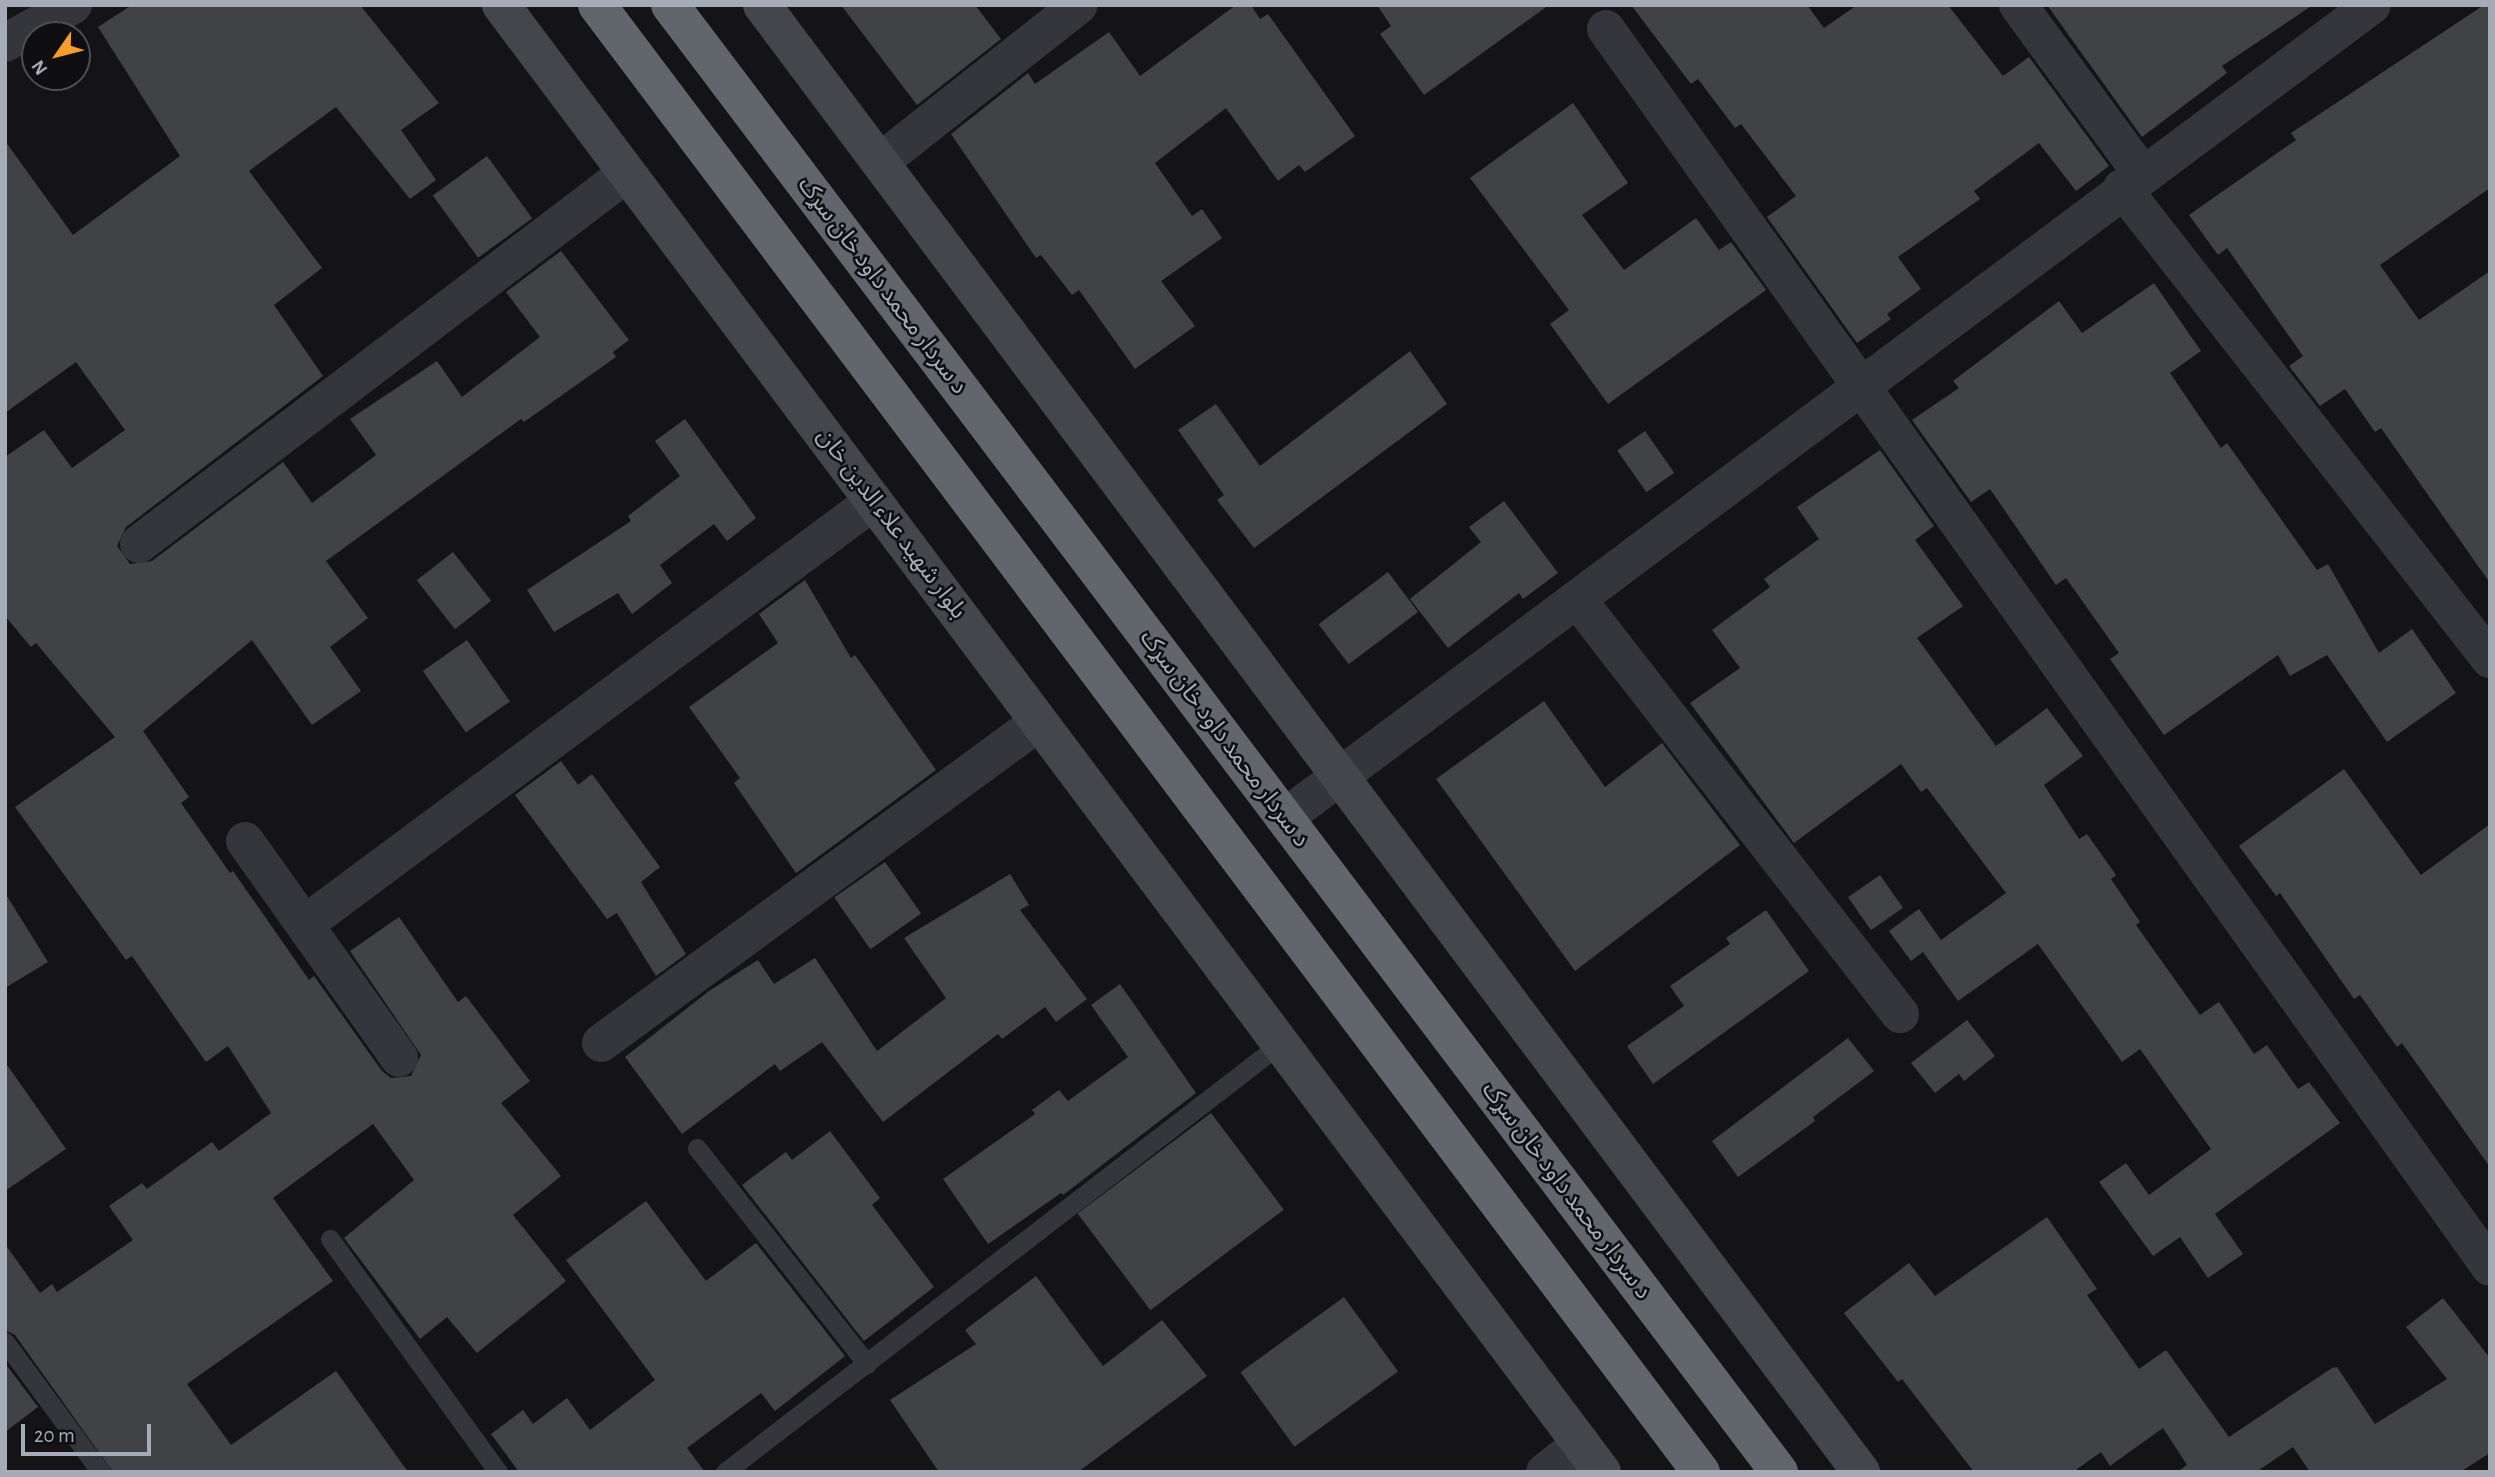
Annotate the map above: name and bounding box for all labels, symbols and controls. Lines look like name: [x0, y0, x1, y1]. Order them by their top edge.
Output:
north arrow: [21, 21, 91, 91]
text: N: [28, 56, 52, 78]
street label: د سردار محمد داود خان سړک: [791, 172, 973, 400]
street label: بلوار شهید علاء الدین خان: [810, 423, 972, 625]
street label: د سردار محمد داود خان سړک: [1133, 625, 1315, 853]
street label: د سردار محمد داود خان سړک: [1475, 1077, 1657, 1305]
scale bar: [24, 1410, 154, 1454]
text: 20 m: [34, 1425, 75, 1446]

